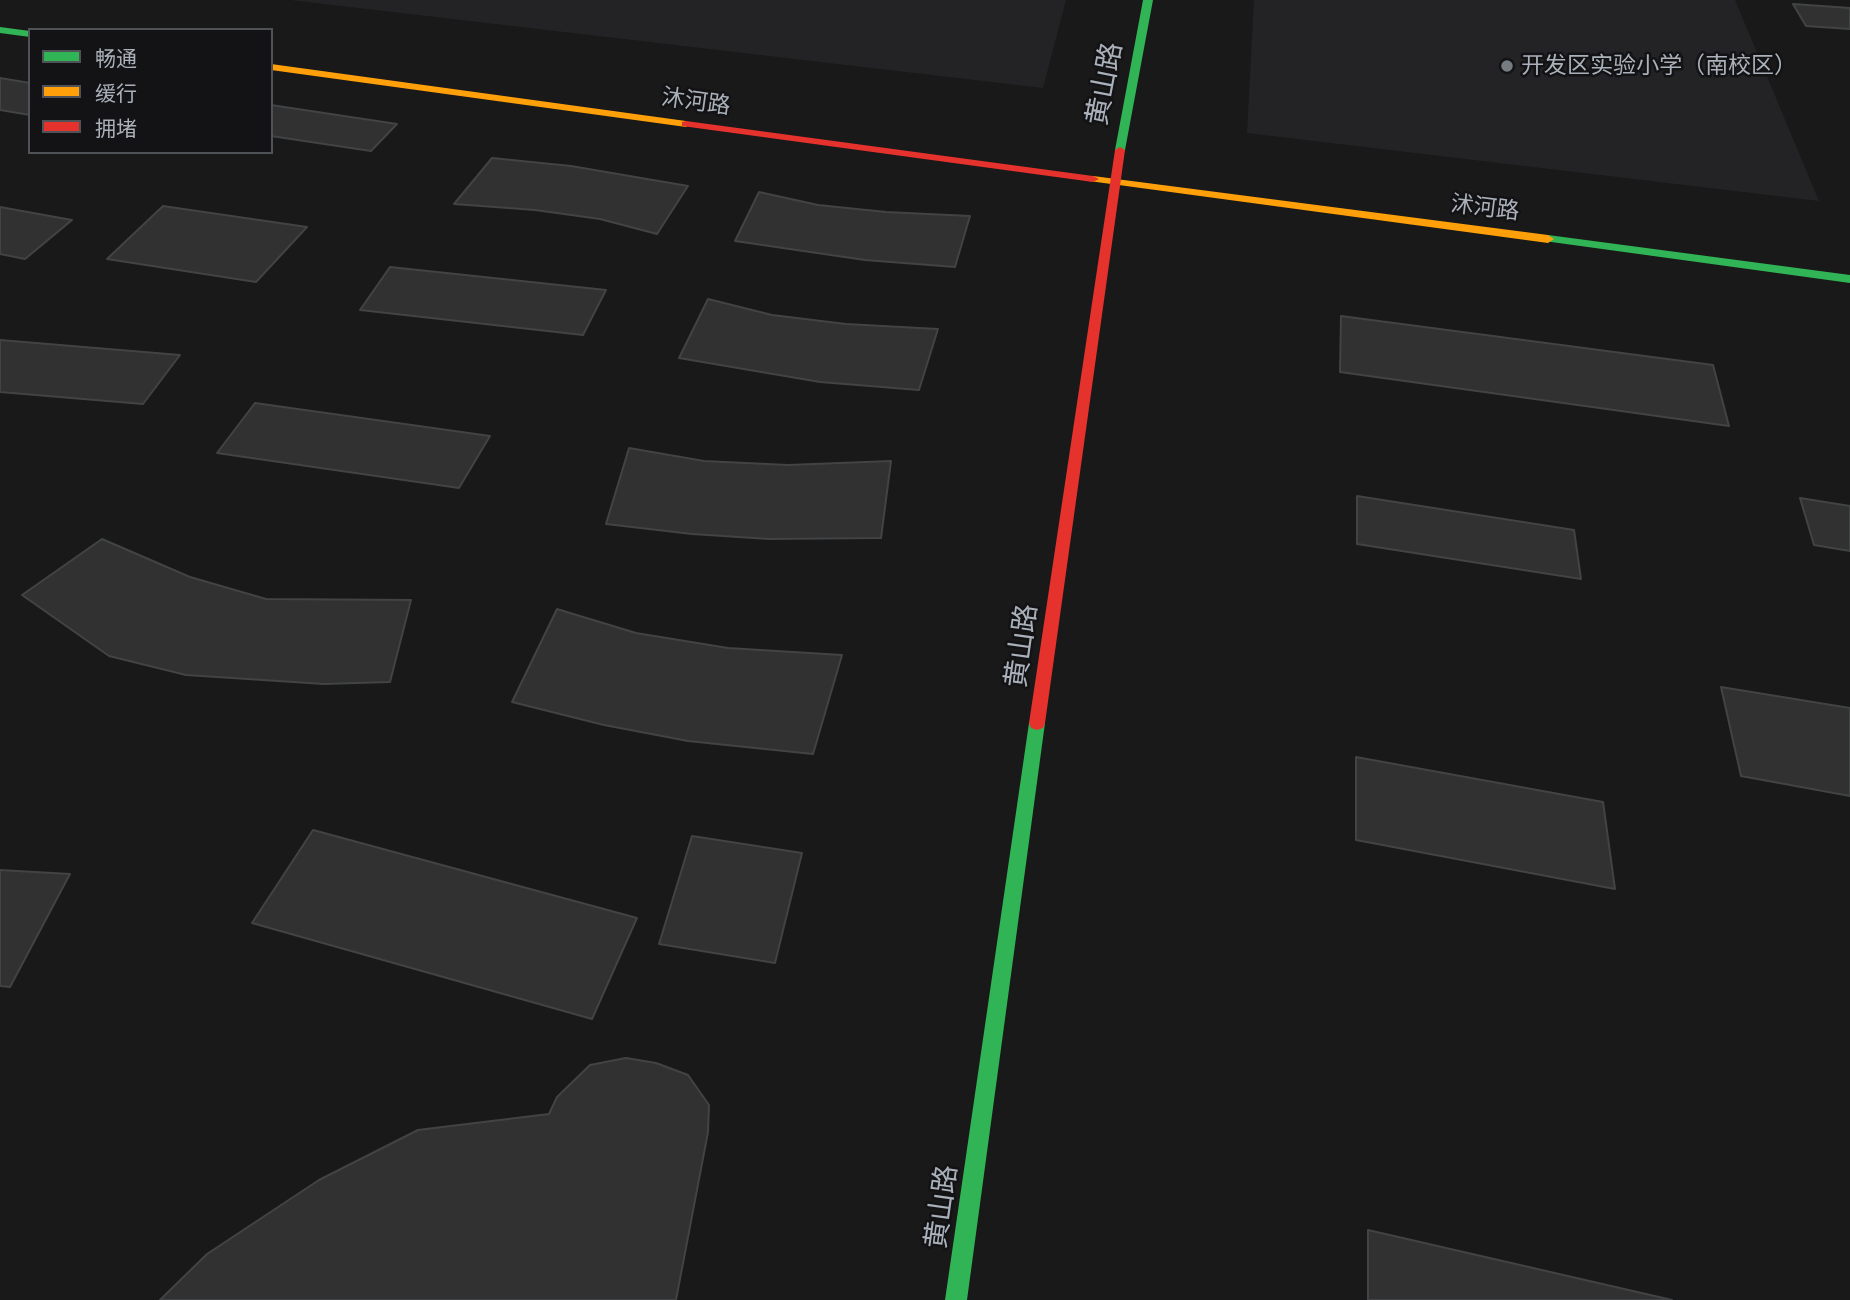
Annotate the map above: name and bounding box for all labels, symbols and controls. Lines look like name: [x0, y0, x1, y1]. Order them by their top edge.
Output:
legend: [28, 28, 273, 154]
street label: 黄山路: [1080, 40, 1130, 128]
text: 畅通: [95, 49, 137, 70]
place label: 开发区实验小学（南校区）: [1521, 52, 1797, 80]
marker: 开发区实验小学（南校区）: [1499, 58, 1515, 74]
text: 缓行: [95, 84, 137, 105]
street label: 沐河路: [660, 84, 732, 120]
text: 拥堵: [95, 119, 137, 140]
street label: 沭河路: [1449, 190, 1521, 226]
street label: 黄山路: [1000, 602, 1044, 690]
street label: 黄山路: [920, 1163, 964, 1251]

